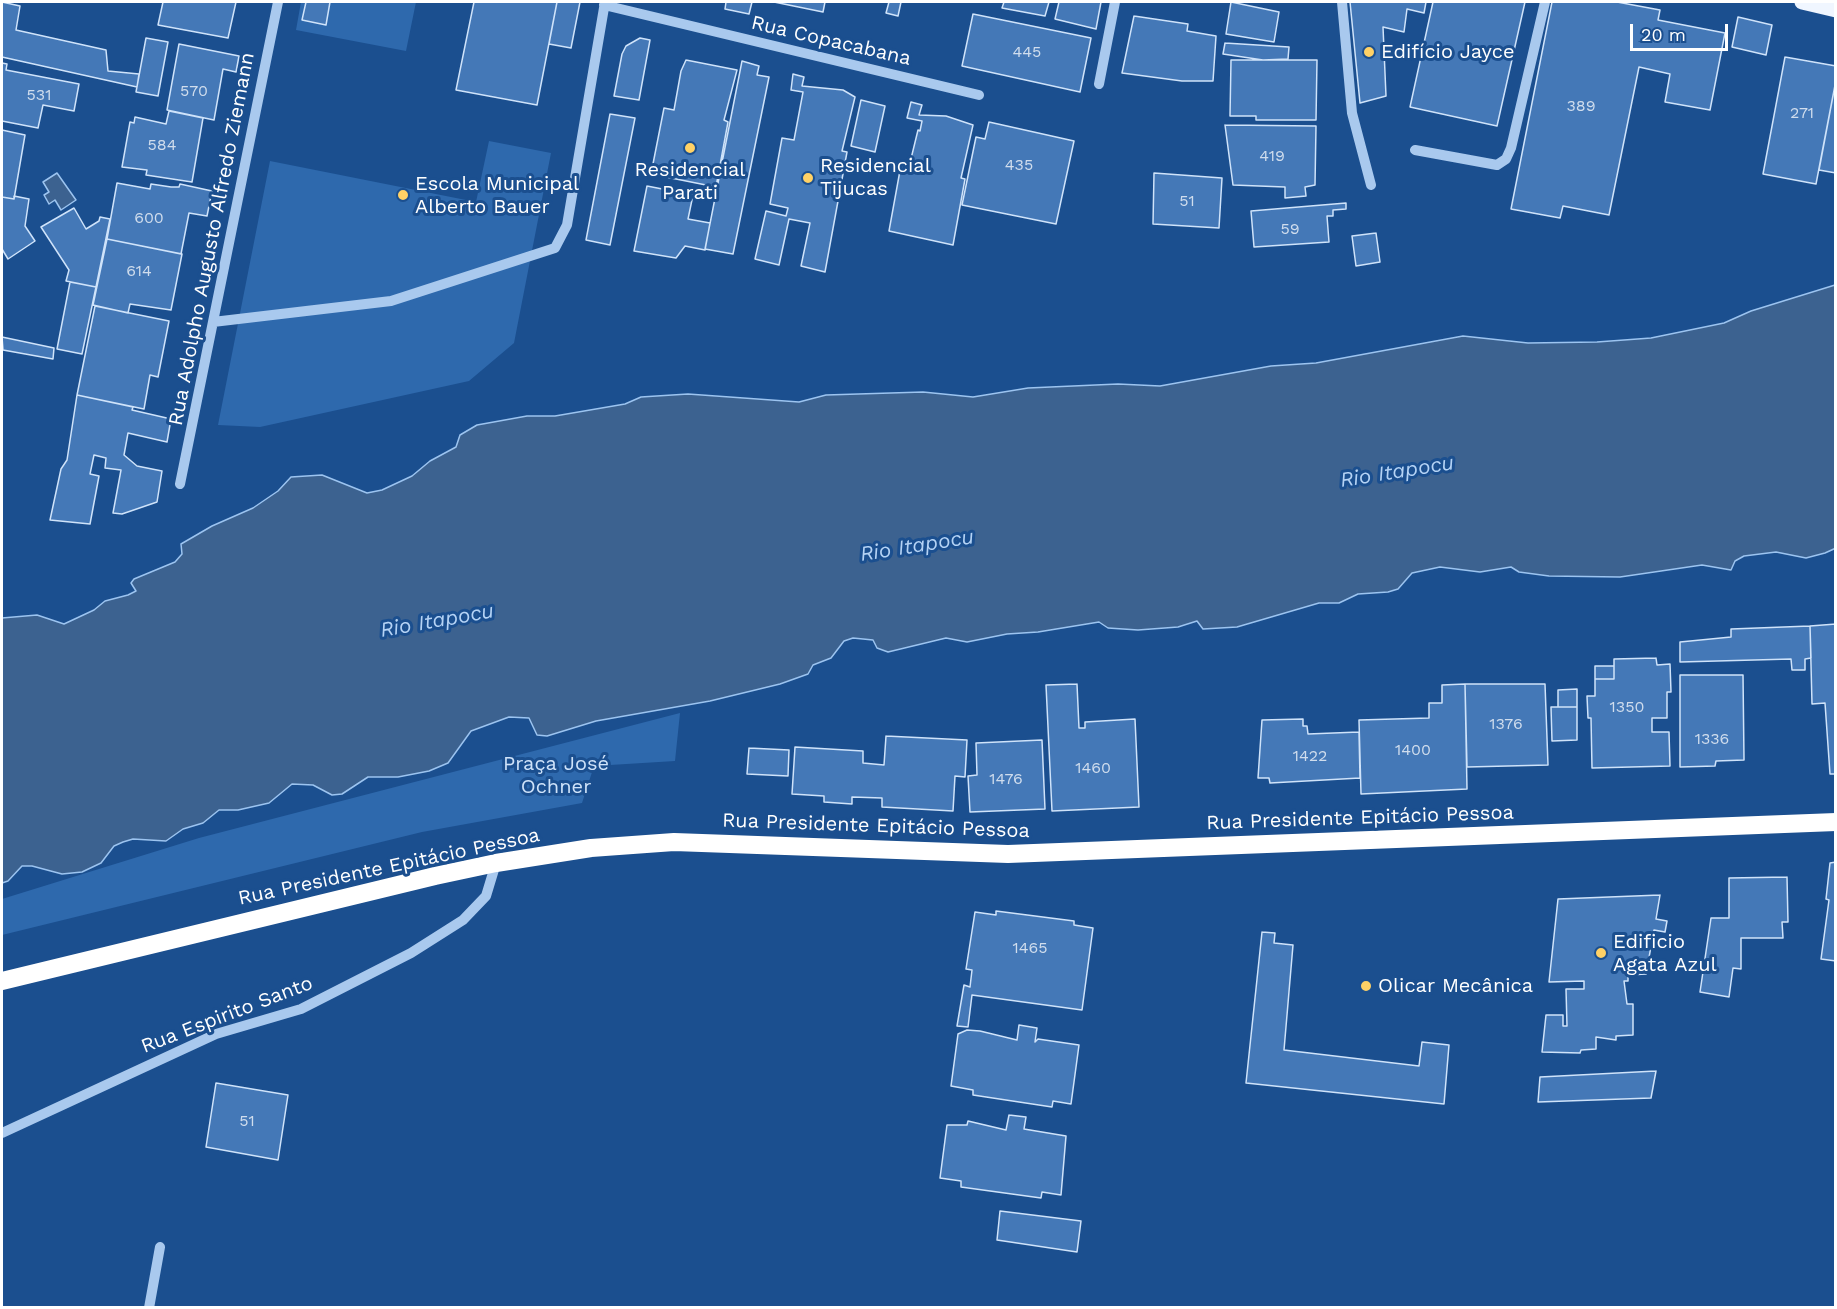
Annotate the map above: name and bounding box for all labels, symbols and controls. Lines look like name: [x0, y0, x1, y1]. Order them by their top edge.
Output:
street label: Rua Copacabana: [749, 11, 913, 71]
scale bar: [1633, 12, 1730, 50]
text: 20 m: [1641, 24, 1686, 45]
place label: Edifício Jayce: [1381, 40, 1515, 64]
house number: 445: [1013, 42, 1041, 62]
marker: Edifício Jayce: [1362, 45, 1376, 59]
street label: Rua Adolpho Augusto Alfredo Ziemann: [164, 50, 260, 428]
house number: 570: [180, 81, 208, 101]
house number: 531: [27, 85, 51, 105]
house number: 389: [1566, 96, 1596, 116]
house number: 271: [1790, 103, 1814, 123]
house number: 584: [148, 135, 176, 155]
marker: Residencial Parati: [683, 141, 697, 155]
house number: 419: [1259, 146, 1285, 166]
place label: Residencial Tijucas: [820, 154, 931, 201]
house number: 435: [1005, 155, 1033, 175]
place label: Residencial Parati: [635, 158, 745, 205]
marker: Residencial Tijucas: [801, 171, 815, 185]
place label: Escola Municipal Alberto Bauer: [415, 172, 579, 219]
marker: Escola Municipal Alberto Bauer: [396, 188, 410, 202]
house number: 51: [1179, 191, 1195, 211]
house number: 600: [134, 208, 164, 228]
house number: 59: [1280, 219, 1300, 239]
house number: 614: [126, 261, 152, 281]
water label: Rio Itapocu: [1338, 451, 1456, 493]
water label: Rio Itapocu: [858, 525, 976, 567]
water label: Rio Itapocu: [378, 599, 496, 643]
house number: 1350: [1610, 697, 1644, 717]
house number: 1376: [1489, 714, 1523, 734]
house number: 1336: [1695, 729, 1729, 749]
house number: 1400: [1395, 740, 1431, 760]
house number: 1422: [1293, 746, 1327, 766]
park label: Praça José Ochner: [503, 752, 609, 799]
house number: 1460: [1075, 758, 1111, 778]
house number: 1476: [989, 769, 1023, 789]
street label: Rua Presidente Epitácio Pessoa: [1206, 801, 1514, 835]
street label: Rua Presidente Epitácio Pessoa: [722, 809, 1030, 843]
street label: Rua Presidente Epitácio Pessoa: [236, 823, 542, 911]
place label: Edificio Agata Azul: [1613, 930, 1717, 977]
house number: 1465: [1012, 938, 1048, 958]
marker: Edificio Agata Azul: [1594, 946, 1608, 960]
street label: Rua Espirito Santo: [138, 971, 316, 1059]
place label: Olicar Mecânica: [1378, 974, 1533, 998]
marker: Olicar Mecânica: [1359, 979, 1373, 993]
house number: 51: [239, 1111, 255, 1131]

